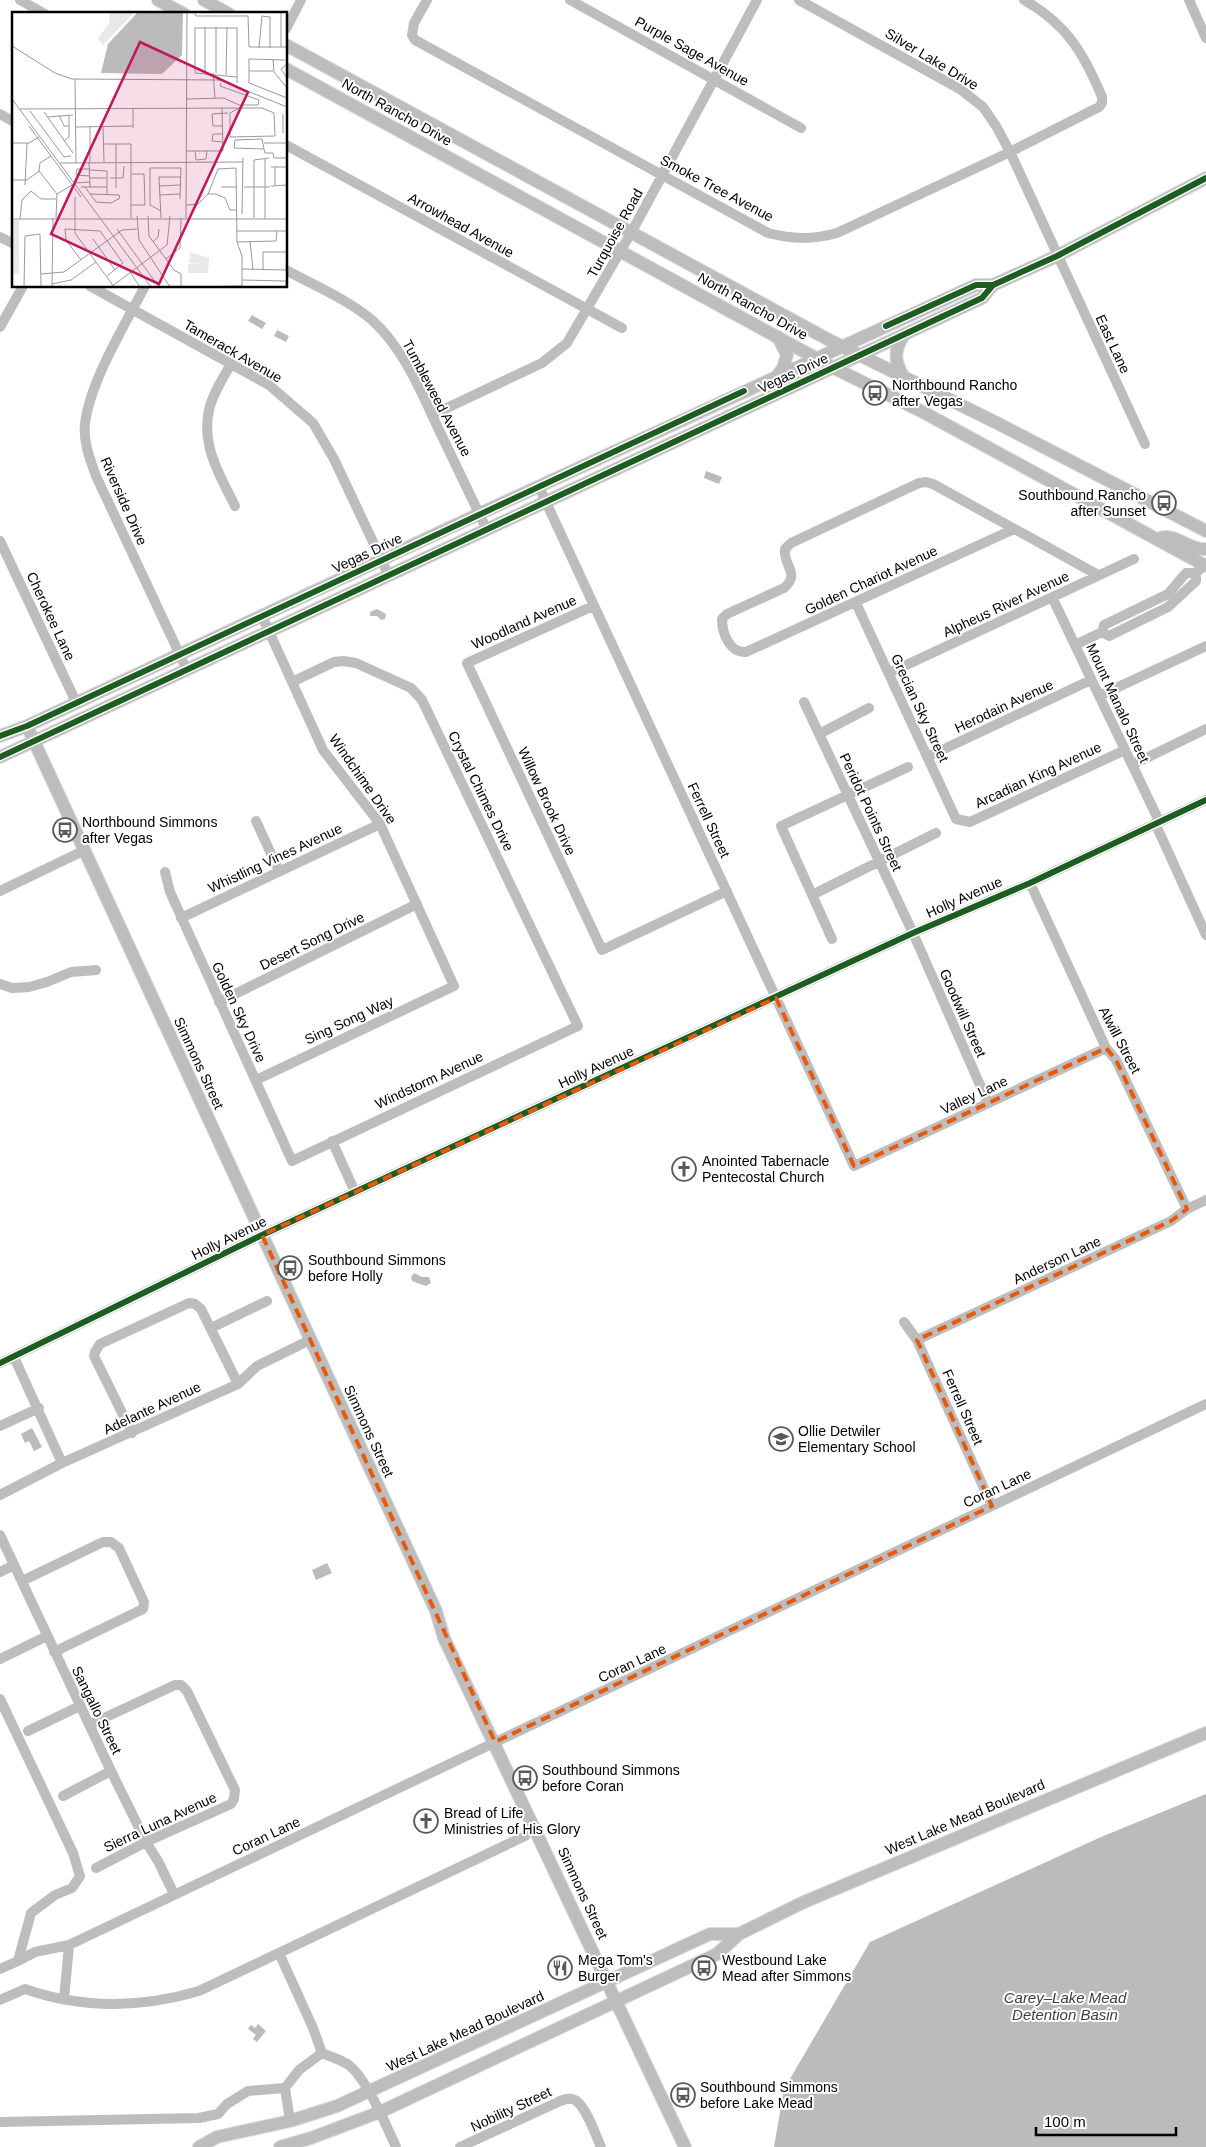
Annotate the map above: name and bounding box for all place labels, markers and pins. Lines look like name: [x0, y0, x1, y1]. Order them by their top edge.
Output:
place label: Northbound Rancho after Vegas: [892, 377, 1018, 409]
bus stop icon: Northbound Rancho after Vegas: [862, 380, 888, 406]
place label: Southbound Rancho after Sunset: [1018, 487, 1146, 519]
bus stop icon: Southbound Rancho after Sunset: [1151, 490, 1177, 516]
place label: Northbound Simmons after Vegas: [82, 814, 217, 846]
bus stop icon: Northbound Simmons after Vegas: [52, 817, 78, 843]
place label: Anointed Tabernacle Pentecostal Church: [702, 1153, 830, 1185]
church icon: Anointed Tabernacle Pentecostal Church: [671, 1156, 697, 1182]
place label: Southbound Simmons before Holly: [308, 1252, 446, 1284]
bus stop icon: Southbound Simmons before Holly: [277, 1255, 303, 1281]
place label: Ollie Detwiler Elementary School: [798, 1423, 916, 1455]
school or university icon: Ollie Detwiler Elementary School: [768, 1426, 794, 1452]
place label: Southbound Simmons before Coran: [542, 1762, 680, 1794]
bus stop icon: Southbound Simmons before Coran: [512, 1765, 538, 1791]
place label: Bread of Life Ministries of His Glory: [444, 1805, 580, 1837]
church icon: Bread of Life Ministries of His Glory: [413, 1808, 439, 1834]
place label: Mega Tom's Burger: [578, 1952, 653, 1984]
place label: Westbound Lake Mead after Simmons: [722, 1952, 851, 1984]
restaurant icon: Mega Tom's Burger: [547, 1955, 573, 1981]
bus stop icon: Westbound Lake Mead after Simmons: [691, 1955, 717, 1981]
place label: Southbound Simmons before Lake Mead: [700, 2079, 838, 2111]
bus stop icon: Southbound Simmons before Lake Mead: [670, 2082, 696, 2108]

